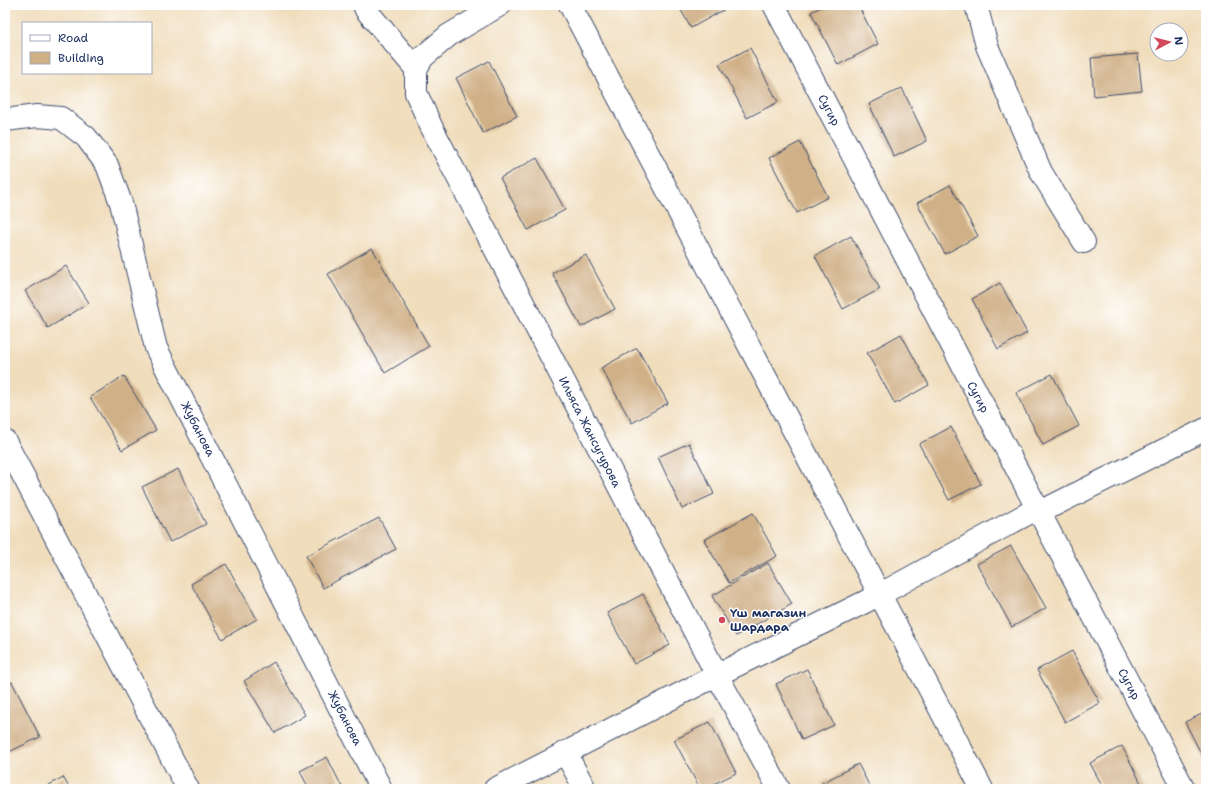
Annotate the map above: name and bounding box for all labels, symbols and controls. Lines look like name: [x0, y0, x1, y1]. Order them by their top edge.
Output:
legend: [22, 22, 152, 74]
north arrow: [1149, 22, 1189, 62]
text: Road: [58, 30, 89, 46]
text: N: [1170, 36, 1186, 46]
text: Building: [58, 50, 104, 66]
street label: Сугир: [814, 92, 844, 129]
street label: Ильяса Жансугурова: [555, 374, 625, 491]
street label: Сугир: [963, 379, 993, 416]
street label: Жубанова: [177, 399, 219, 460]
place label: Үш магазин Шардара: [730, 605, 806, 635]
marker: Үш магазин Шардара: [717, 615, 727, 625]
street label: Сугир: [1114, 666, 1144, 703]
street label: Жубанова: [324, 688, 366, 749]

